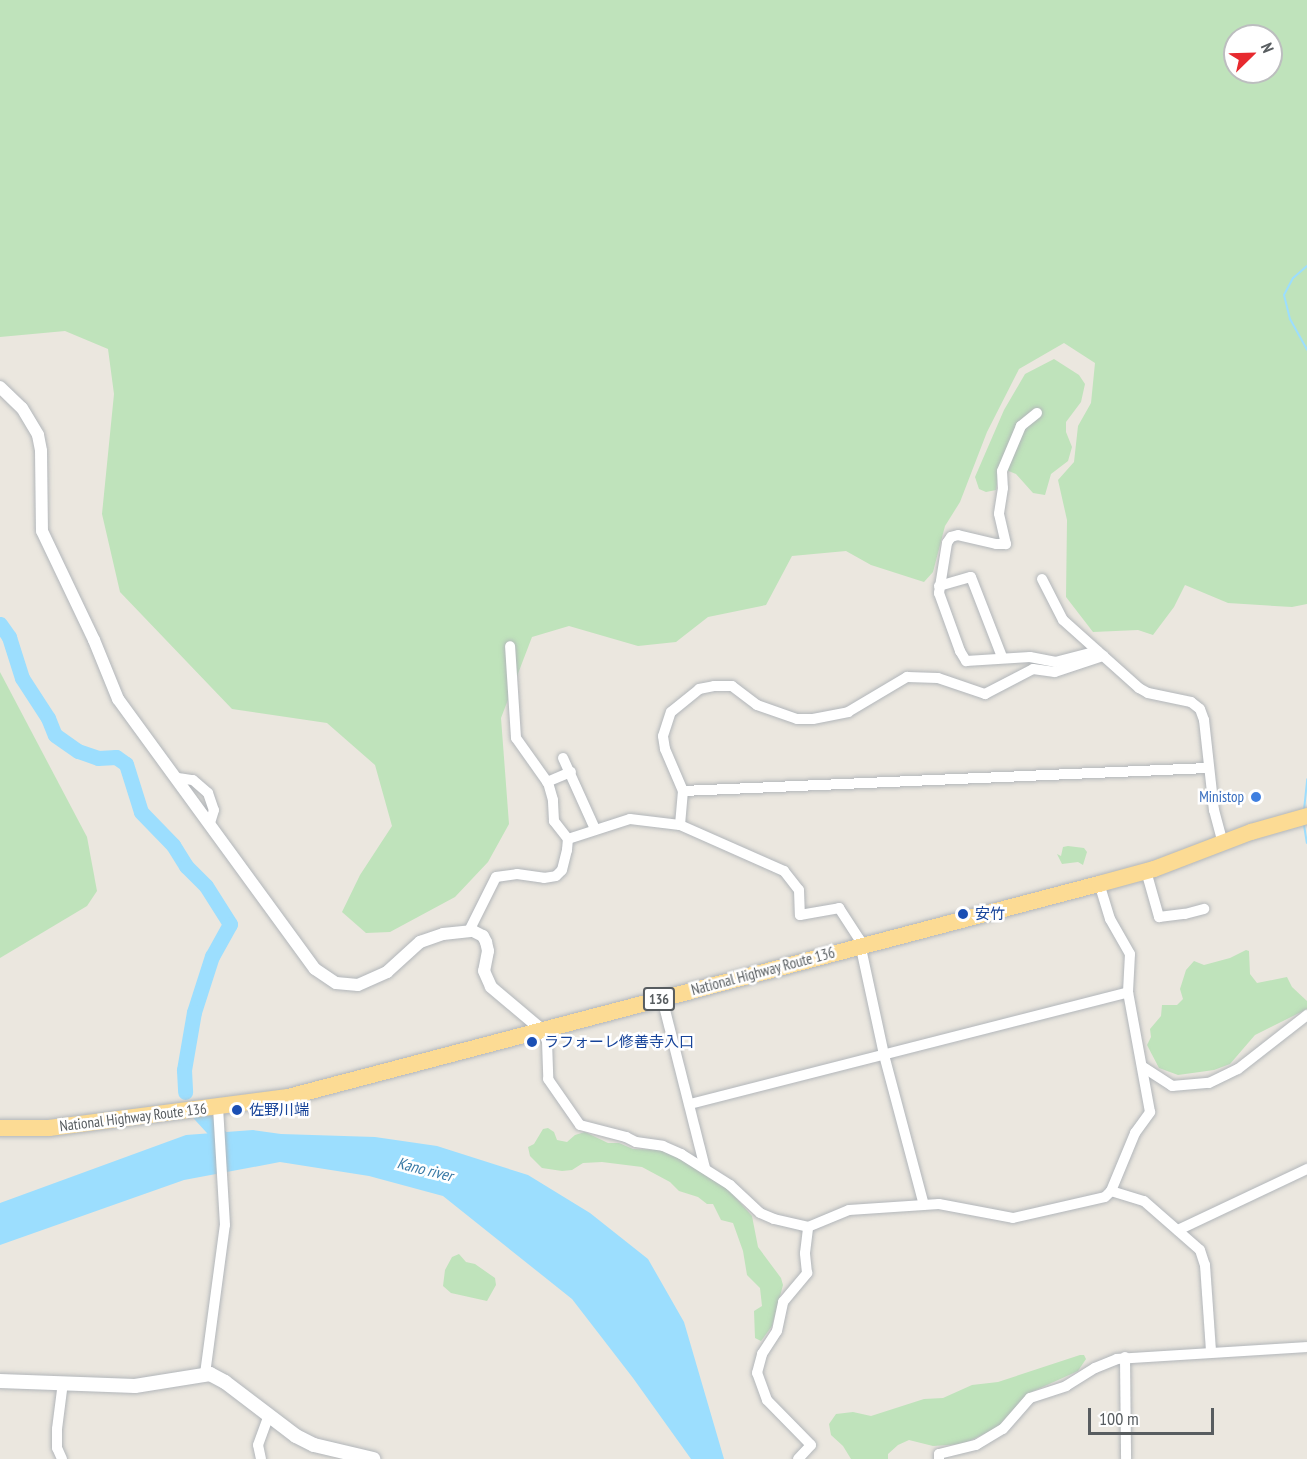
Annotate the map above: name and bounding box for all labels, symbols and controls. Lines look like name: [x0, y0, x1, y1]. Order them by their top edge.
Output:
north arrow: [1223, 24, 1283, 84]
text: N: [1257, 40, 1279, 56]
place label: Ministop: [1199, 788, 1244, 806]
marker: Ministop: [1249, 790, 1263, 804]
place label: 安竹: [975, 905, 1005, 923]
marker: 安竹: [956, 907, 970, 921]
street label: National Highway Route 136: [689, 943, 837, 999]
road number: 136: [642, 988, 676, 1010]
place label: ラフォーレ修善寺入口: [544, 1033, 694, 1051]
marker: ラフォーレ修善寺入口: [525, 1035, 539, 1049]
street label: National Highway Route 136: [58, 1099, 208, 1135]
place label: 佐野川端: [249, 1101, 309, 1119]
marker: 佐野川端: [230, 1103, 244, 1117]
water label: Kano river: [395, 1153, 455, 1185]
scale bar: [1091, 1396, 1217, 1434]
text: 100 m: [1099, 1407, 1139, 1430]

